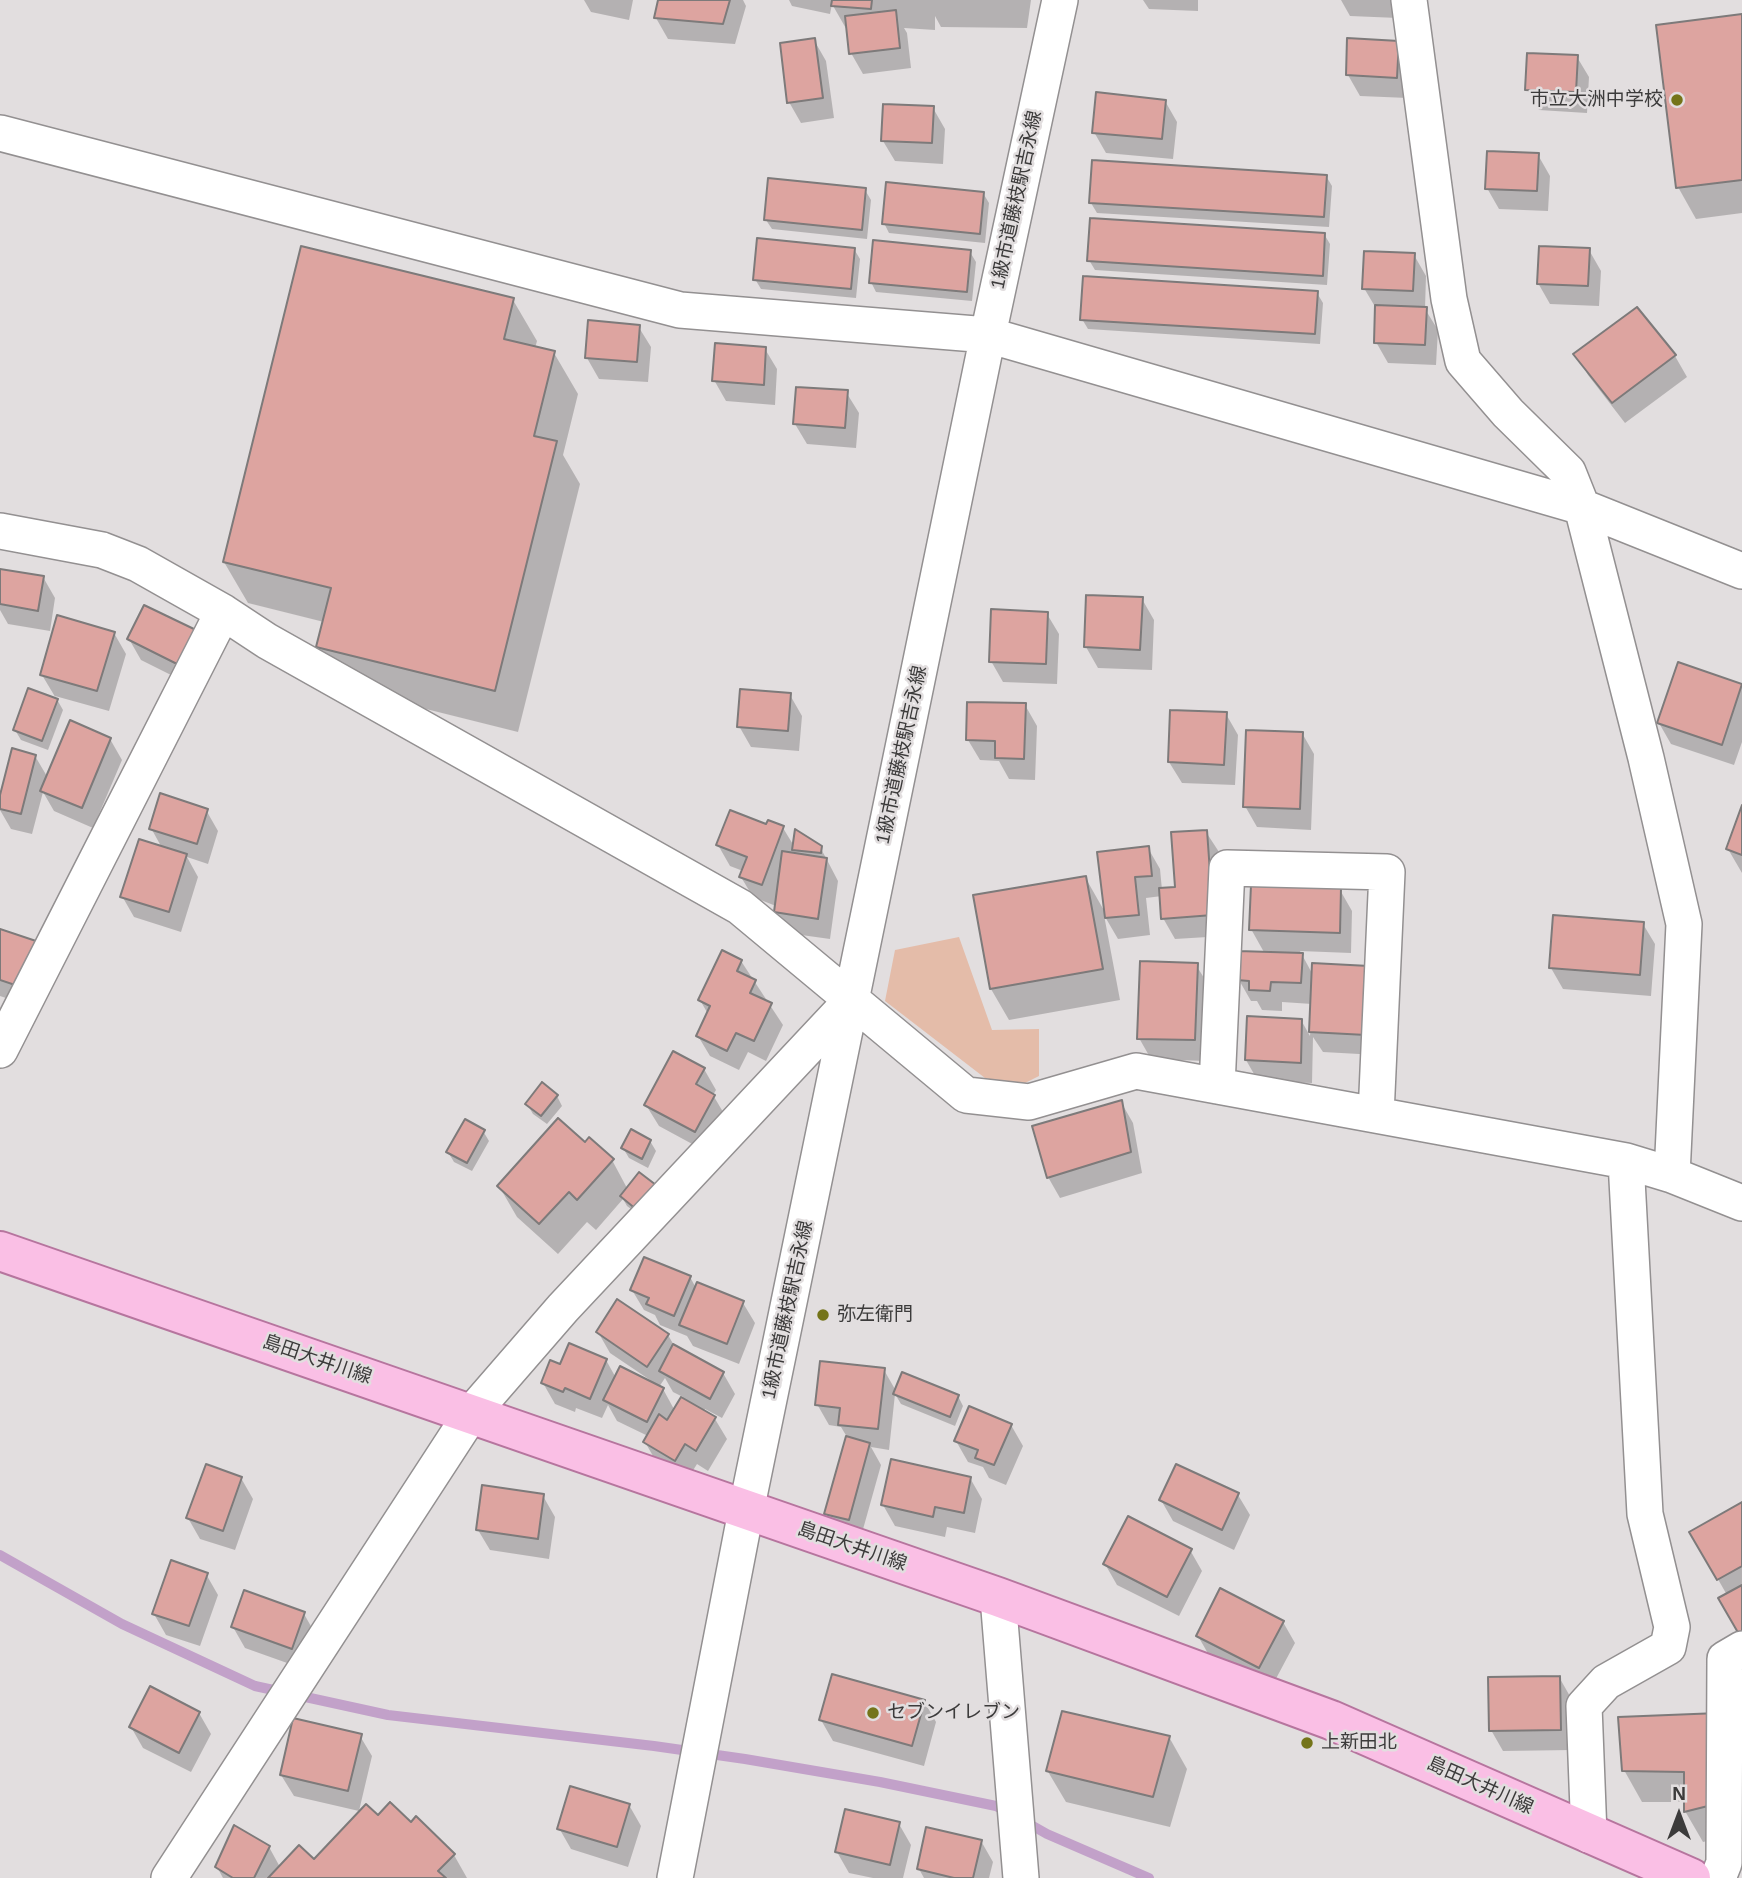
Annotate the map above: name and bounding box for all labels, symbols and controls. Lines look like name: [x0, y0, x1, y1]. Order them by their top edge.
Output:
place label: 市立大洲中学校: [1530, 89, 1663, 111]
marker: 市立大洲中学校: [1669, 92, 1685, 108]
street label: 1級市道藤枝駅吉永線: [987, 109, 1047, 291]
street label: 1級市道藤枝駅吉永線: [872, 664, 932, 846]
street label: 1級市道藤枝駅吉永線: [758, 1219, 818, 1401]
place label: 弥左衛門: [837, 1304, 913, 1326]
marker: 弥左衛門: [815, 1307, 831, 1323]
street label: 島田大井川線: [259, 1331, 375, 1389]
street label: 島田大井川線: [794, 1518, 910, 1576]
place label: セブンイレブン: [887, 1702, 1020, 1724]
marker: セブンイレブン: [865, 1705, 881, 1721]
place label: 上新田北: [1321, 1732, 1397, 1754]
marker: 上新田北: [1299, 1735, 1315, 1751]
street label: 島田大井川線: [1423, 1752, 1537, 1820]
north arrow: [1644, 1780, 1714, 1850]
text: N: [1672, 1783, 1686, 1804]

